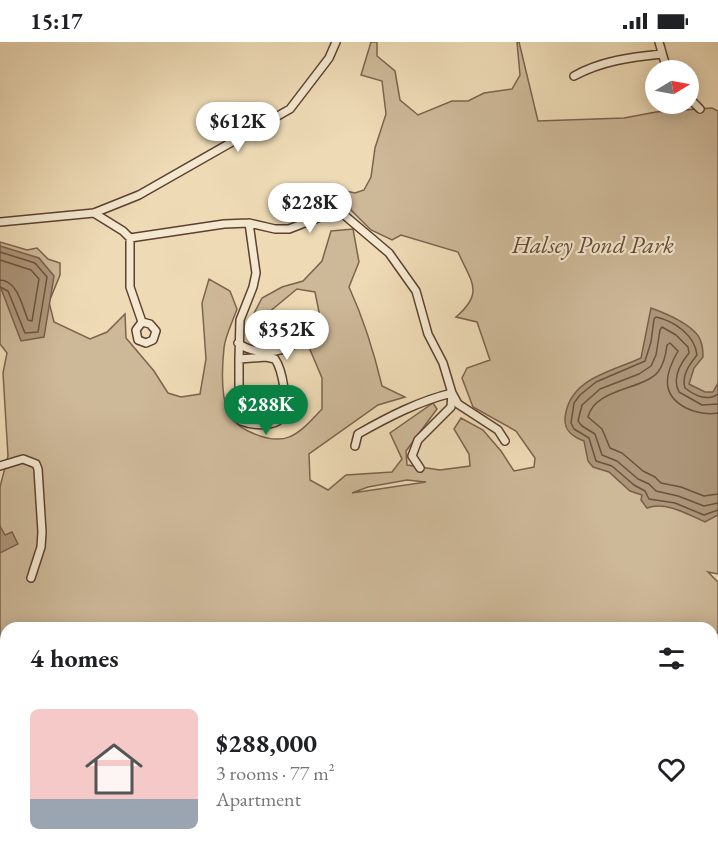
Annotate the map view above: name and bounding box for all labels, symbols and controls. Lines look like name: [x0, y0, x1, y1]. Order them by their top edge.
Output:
text: 15:17: [30, 7, 83, 36]
north arrow: [645, 60, 699, 114]
map controls: [645, 60, 699, 114]
pin: $612K: [196, 102, 280, 153]
text: $612K: [210, 108, 266, 134]
pin: $228K: [268, 183, 352, 234]
text: $228K: [282, 189, 338, 215]
park label: Halsey Pond Park: [511, 229, 674, 260]
pin: $352K: [245, 310, 329, 361]
text: $352K: [259, 316, 315, 342]
pin: $288K: [224, 385, 308, 436]
text: $288K: [238, 391, 294, 417]
text: 4 homes: [30, 641, 119, 675]
icon: filters: [655, 642, 688, 675]
text: $288,000: [216, 726, 317, 760]
icon: home: [78, 733, 150, 805]
icon: heart: [655, 753, 688, 786]
text: 3 rooms · 77 m²: [216, 760, 335, 786]
text: Apartment: [216, 786, 301, 812]

